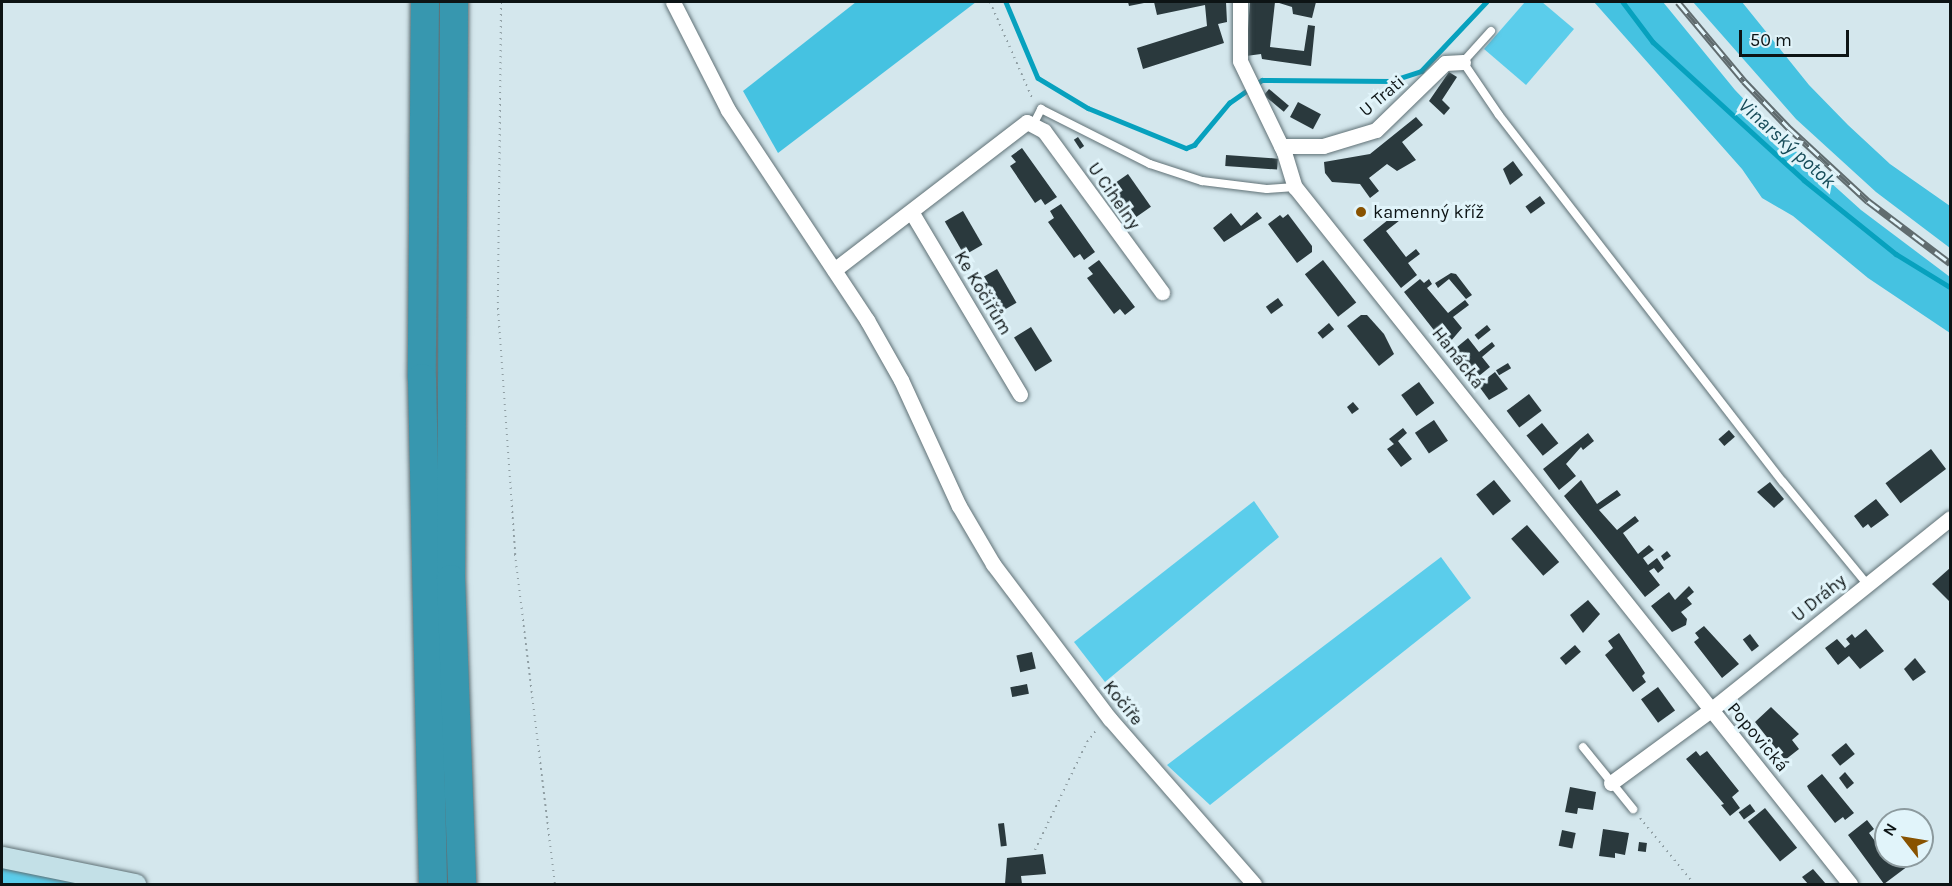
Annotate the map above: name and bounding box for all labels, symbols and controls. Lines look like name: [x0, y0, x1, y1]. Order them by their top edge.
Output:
scale bar: [1742, 18, 1852, 56]
text: 50 m: [1750, 29, 1792, 51]
street label: U Trati: [1355, 71, 1409, 121]
water label: Vinarský potok: [1733, 93, 1841, 193]
street label: U Cihelny: [1083, 158, 1145, 234]
place label: kamenný kříž: [1373, 201, 1484, 223]
marker: kamenný kříž: [1354, 205, 1368, 219]
street label: Ke Kočiřům: [950, 247, 1016, 339]
street label: Hanácká: [1427, 323, 1489, 393]
street label: U Dráhy: [1788, 570, 1850, 626]
street label: Kočíře: [1099, 676, 1147, 730]
street label: Popovická: [1723, 698, 1793, 776]
north arrow: [1874, 808, 1934, 868]
text: N: [1879, 820, 1901, 839]

